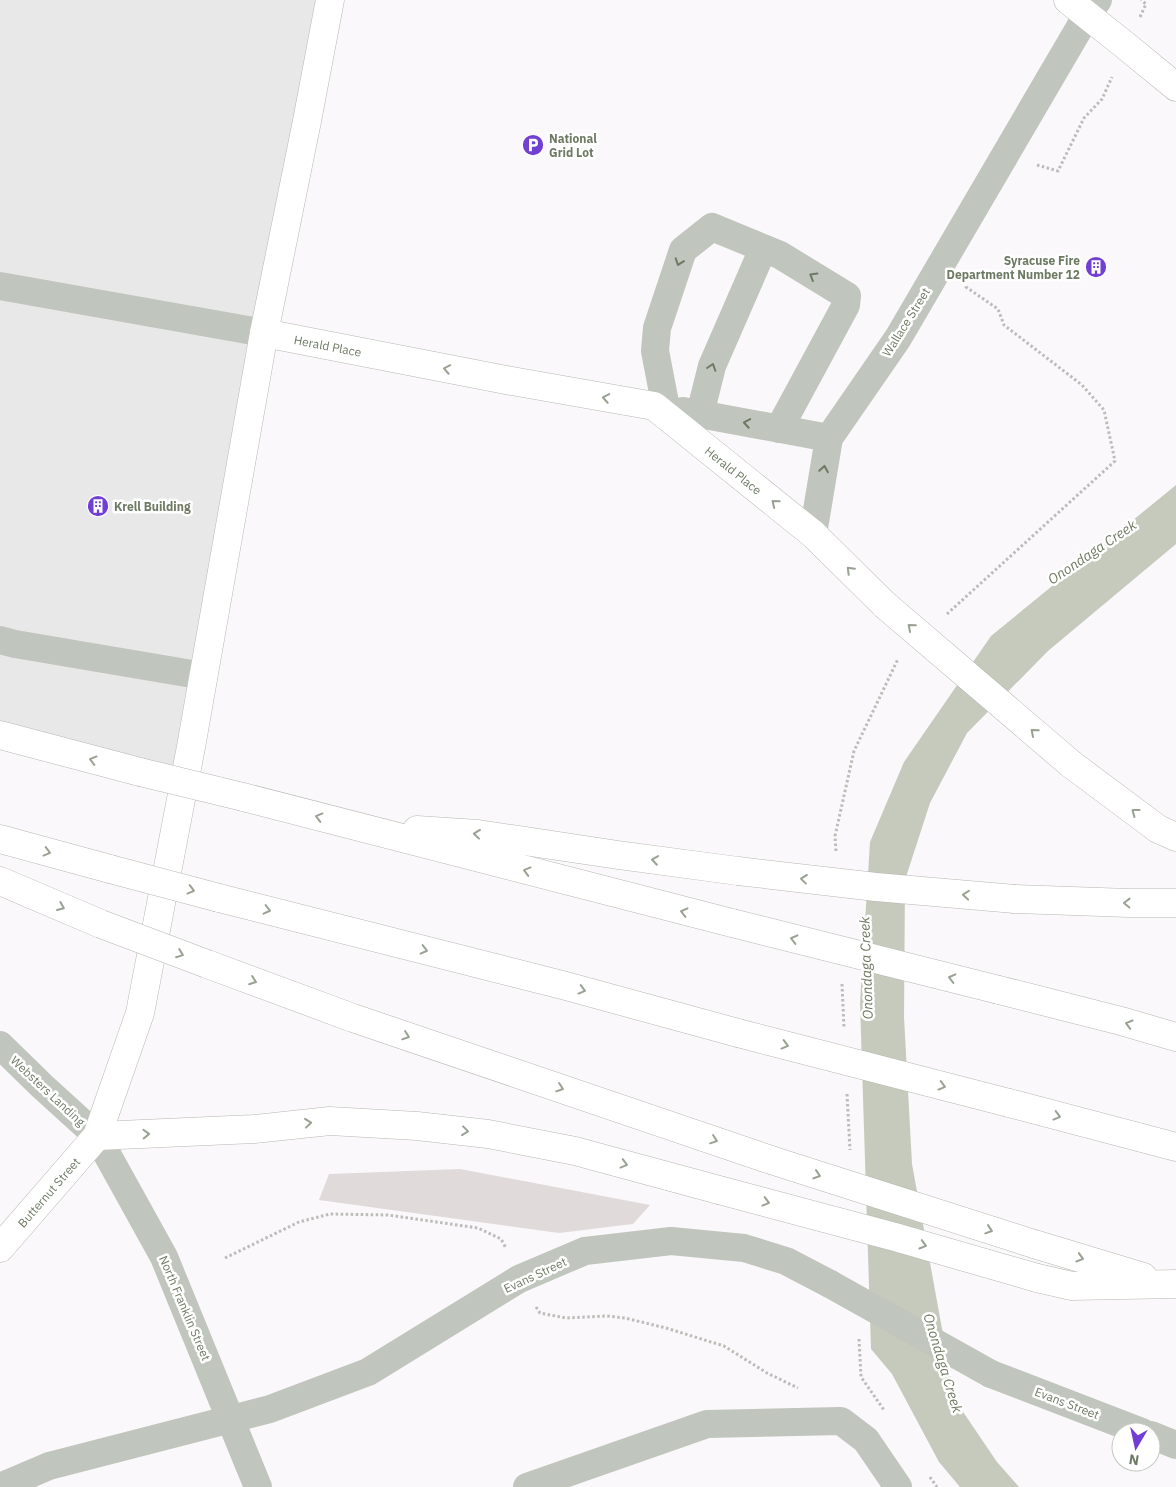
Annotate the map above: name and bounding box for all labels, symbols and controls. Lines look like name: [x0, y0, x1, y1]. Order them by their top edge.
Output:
place label: National Grid Lot: [549, 131, 597, 160]
parking icon: National Grid Lot: [521, 133, 545, 157]
place label: Syracuse Fire Department Number 12: [947, 253, 1080, 282]
building icon: Syracuse Fire Department Number 12: [1084, 255, 1108, 279]
one-way arrow: [675, 257, 685, 266]
one-way arrow: [810, 272, 819, 282]
street label: Wallace Street: [879, 285, 933, 359]
street label: Herald Place: [293, 332, 363, 359]
one-way arrow: [442, 364, 451, 374]
one-way arrow: [706, 364, 716, 372]
one-way arrow: [602, 393, 611, 403]
one-way arrow: [742, 418, 751, 428]
street label: Herald Place: [702, 443, 765, 498]
one-way arrow: [818, 465, 828, 473]
building icon: Krell Building: [86, 494, 110, 518]
place label: Krell Building: [114, 499, 191, 514]
one-way arrow: [772, 500, 781, 509]
water label: Onondaga Creek: [1044, 515, 1140, 588]
one-way arrow: [847, 567, 856, 576]
one-way arrow: [907, 623, 916, 632]
one-way arrow: [1031, 730, 1040, 738]
one-way arrow: [88, 755, 97, 766]
one-way arrow: [1132, 809, 1141, 817]
one-way arrow: [314, 812, 323, 823]
one-way arrow: [472, 829, 480, 840]
one-way arrow: [42, 846, 51, 856]
one-way arrow: [650, 855, 658, 866]
one-way arrow: [522, 866, 531, 877]
one-way arrow: [800, 874, 808, 885]
one-way arrow: [186, 885, 194, 895]
one-way arrow: [962, 889, 970, 900]
one-way arrow: [1123, 898, 1131, 908]
one-way arrow: [56, 900, 65, 911]
one-way arrow: [262, 904, 271, 915]
one-way arrow: [681, 907, 689, 917]
water label: Onondaga Creek: [855, 916, 877, 1020]
one-way arrow: [790, 934, 799, 945]
one-way arrow: [420, 944, 429, 955]
one-way arrow: [175, 948, 183, 958]
one-way arrow: [948, 973, 957, 984]
one-way arrow: [248, 975, 257, 985]
one-way arrow: [577, 985, 585, 995]
one-way arrow: [1126, 1019, 1134, 1029]
one-way arrow: [401, 1030, 409, 1040]
one-way arrow: [781, 1039, 789, 1050]
street label: Websters Landing: [8, 1053, 89, 1130]
one-way arrow: [938, 1080, 947, 1091]
one-way arrow: [555, 1082, 563, 1092]
one-way arrow: [1052, 1110, 1061, 1121]
one-way arrow: [304, 1118, 312, 1129]
one-way arrow: [462, 1125, 470, 1136]
one-way arrow: [142, 1129, 150, 1139]
one-way arrow: [709, 1135, 717, 1145]
street label: Butternut Street: [14, 1154, 83, 1230]
one-way arrow: [620, 1159, 628, 1169]
one-way arrow: [813, 1169, 821, 1179]
one-way arrow: [762, 1197, 770, 1207]
one-way arrow: [984, 1224, 992, 1234]
one-way arrow: [919, 1239, 927, 1250]
one-way arrow: [1076, 1252, 1084, 1262]
street label: North Franklin Street: [156, 1253, 214, 1363]
street label: Evans Street: [501, 1254, 569, 1296]
water label: Onondaga Creek: [919, 1311, 967, 1416]
street label: Evans Street: [1033, 1384, 1101, 1422]
north arrow: [1111, 1422, 1161, 1472]
text: N: [1128, 1450, 1140, 1470]

